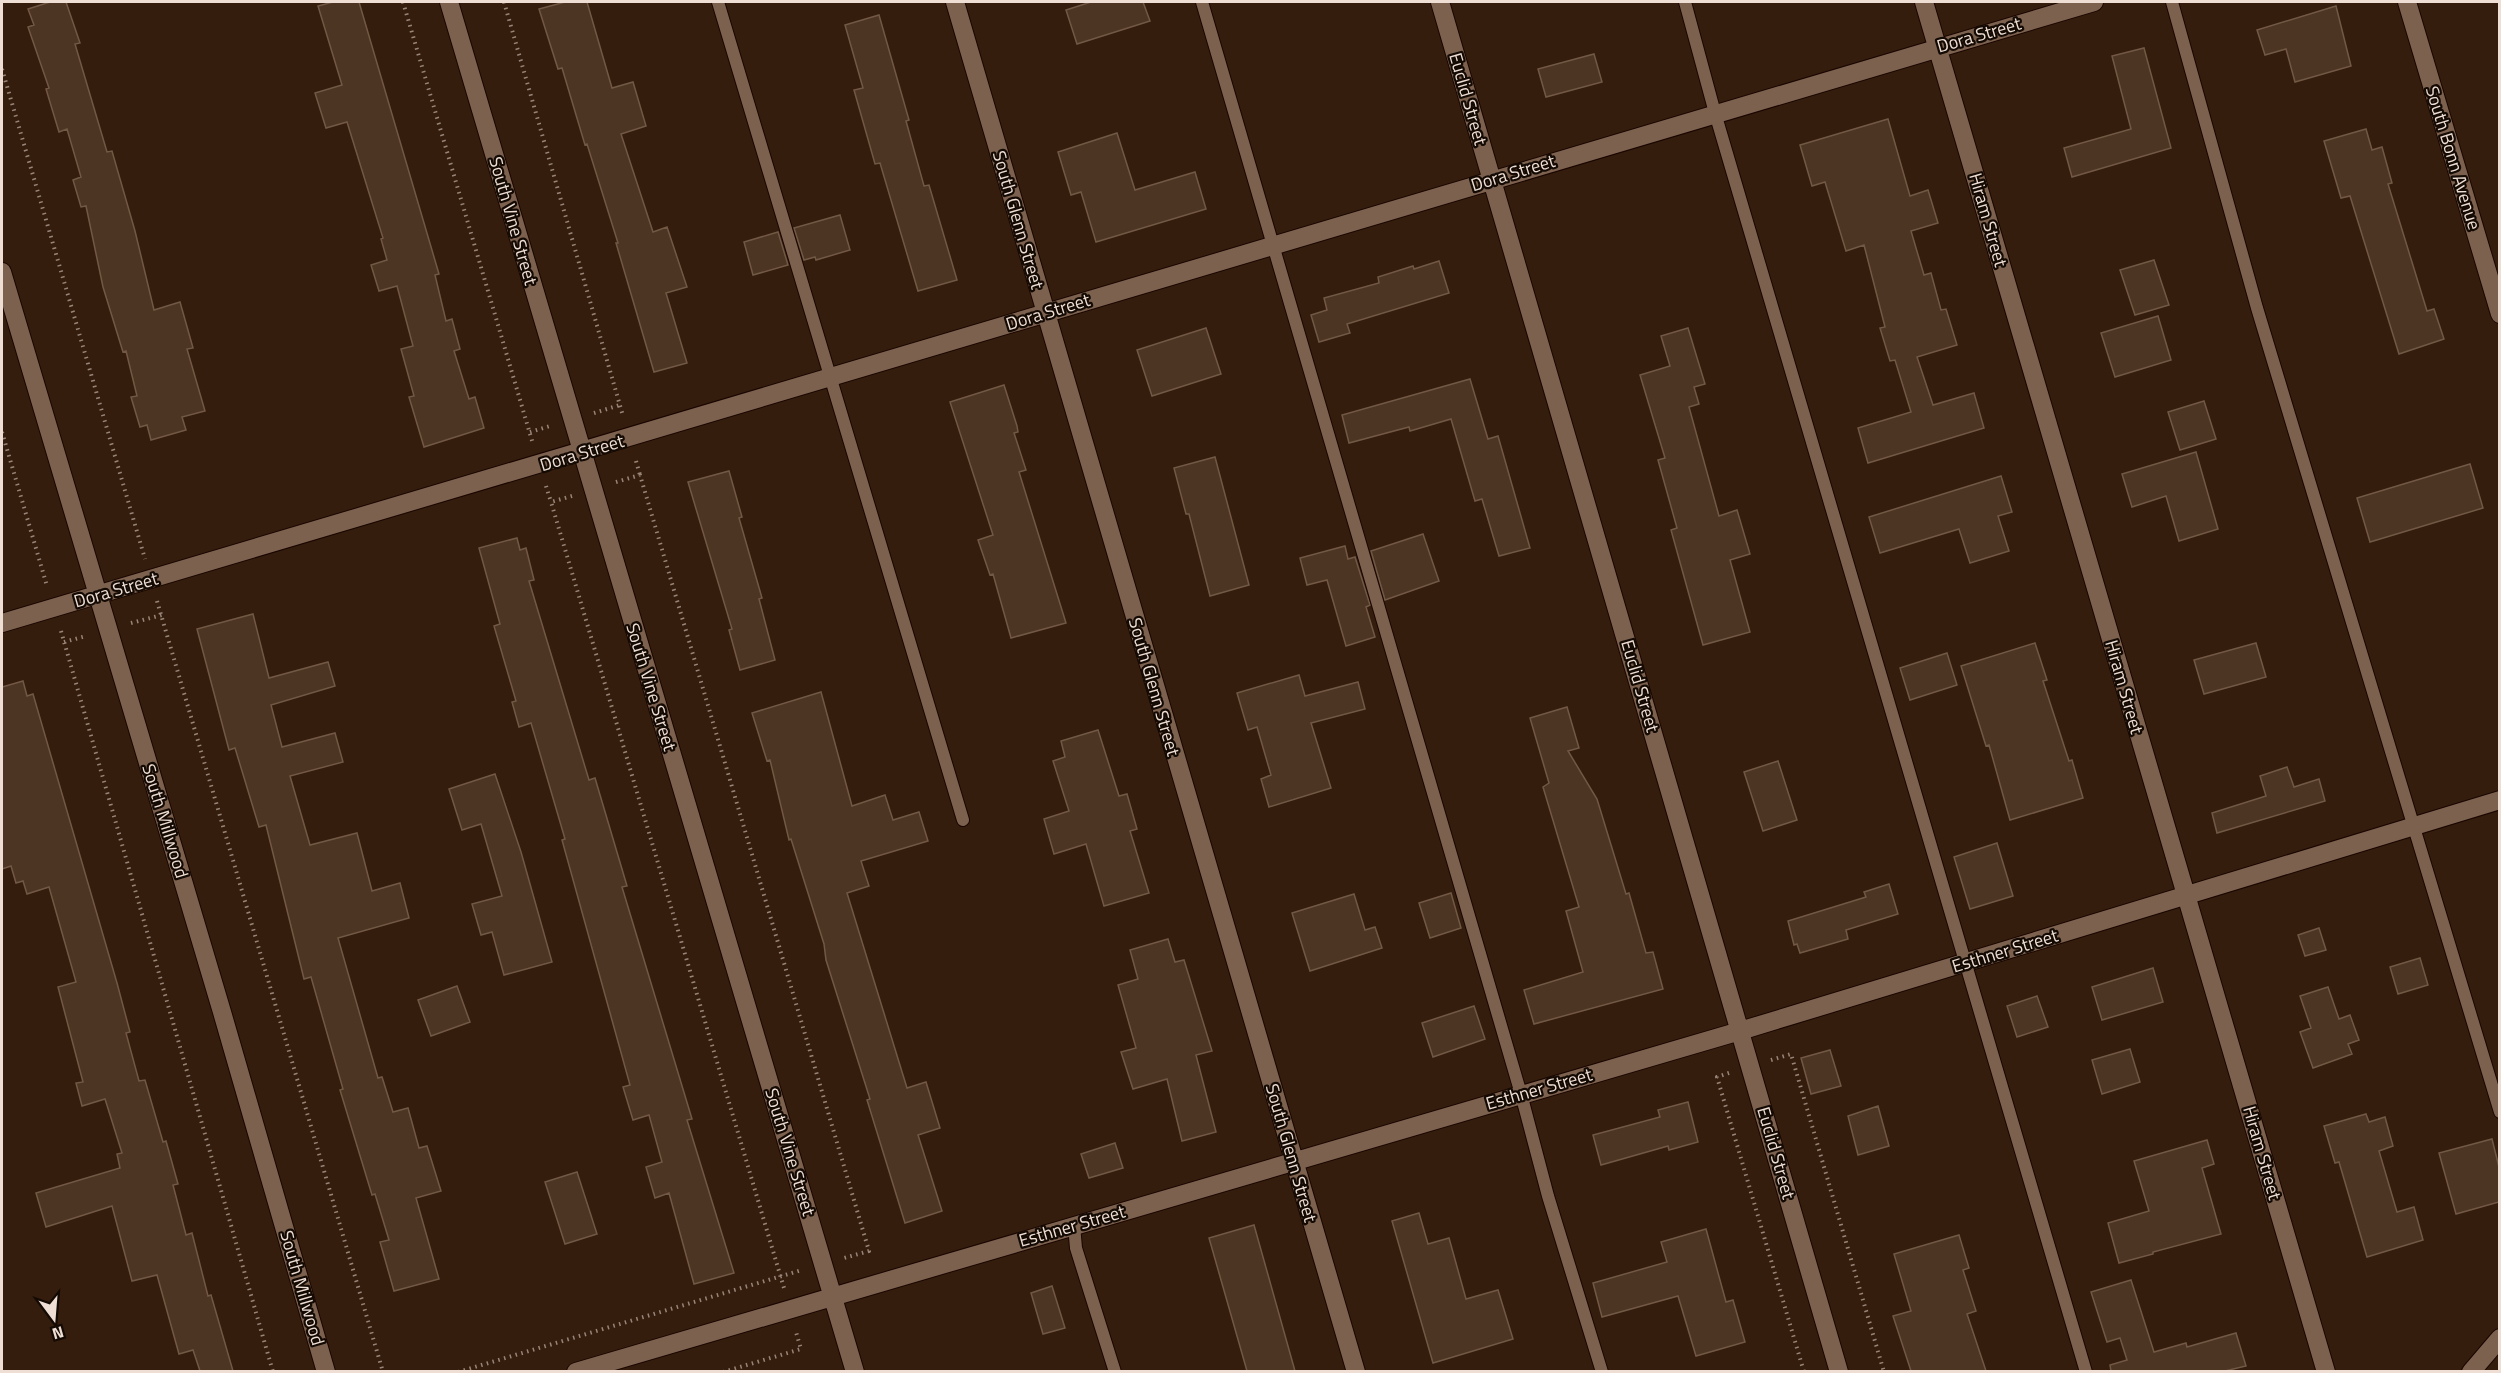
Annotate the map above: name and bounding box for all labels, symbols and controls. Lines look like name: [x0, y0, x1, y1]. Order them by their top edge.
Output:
street label: Dora Street: [1933, 9, 2025, 59]
street label: Euclid Street: [1442, 49, 1495, 149]
street label: South Bonn Avenue: [2419, 83, 2488, 233]
street label: Dora Street: [1467, 147, 1559, 198]
street label: South Glenn Street: [986, 148, 1051, 293]
street label: South Vine Street: [482, 154, 545, 289]
street label: Hiram Street: [1962, 170, 2015, 271]
street label: Dora Street: [1002, 286, 1094, 337]
street label: Dora Street: [536, 427, 628, 478]
street label: Dora Street: [70, 564, 162, 614]
street label: South Glenn Street: [1122, 615, 1187, 760]
street label: South Vine Street: [619, 620, 684, 755]
street label: Euclid Street: [1614, 636, 1667, 736]
street label: Hiram Street: [2098, 637, 2151, 738]
street label: South Millwood: [135, 760, 196, 881]
street label: Esthner Street: [1948, 921, 2062, 979]
street label: Esthner Street: [1482, 1060, 1596, 1117]
street label: South Glenn Street: [1259, 1081, 1324, 1226]
street label: South Vine Street: [758, 1085, 823, 1220]
street label: Euclid Street: [1750, 1103, 1803, 1203]
street label: Hiram Street: [2236, 1103, 2289, 1204]
street label: Esthner Street: [1015, 1197, 1129, 1254]
street label: South Millwood: [273, 1227, 332, 1348]
north arrow: [24, 1289, 84, 1349]
text: N: [49, 1320, 67, 1346]

